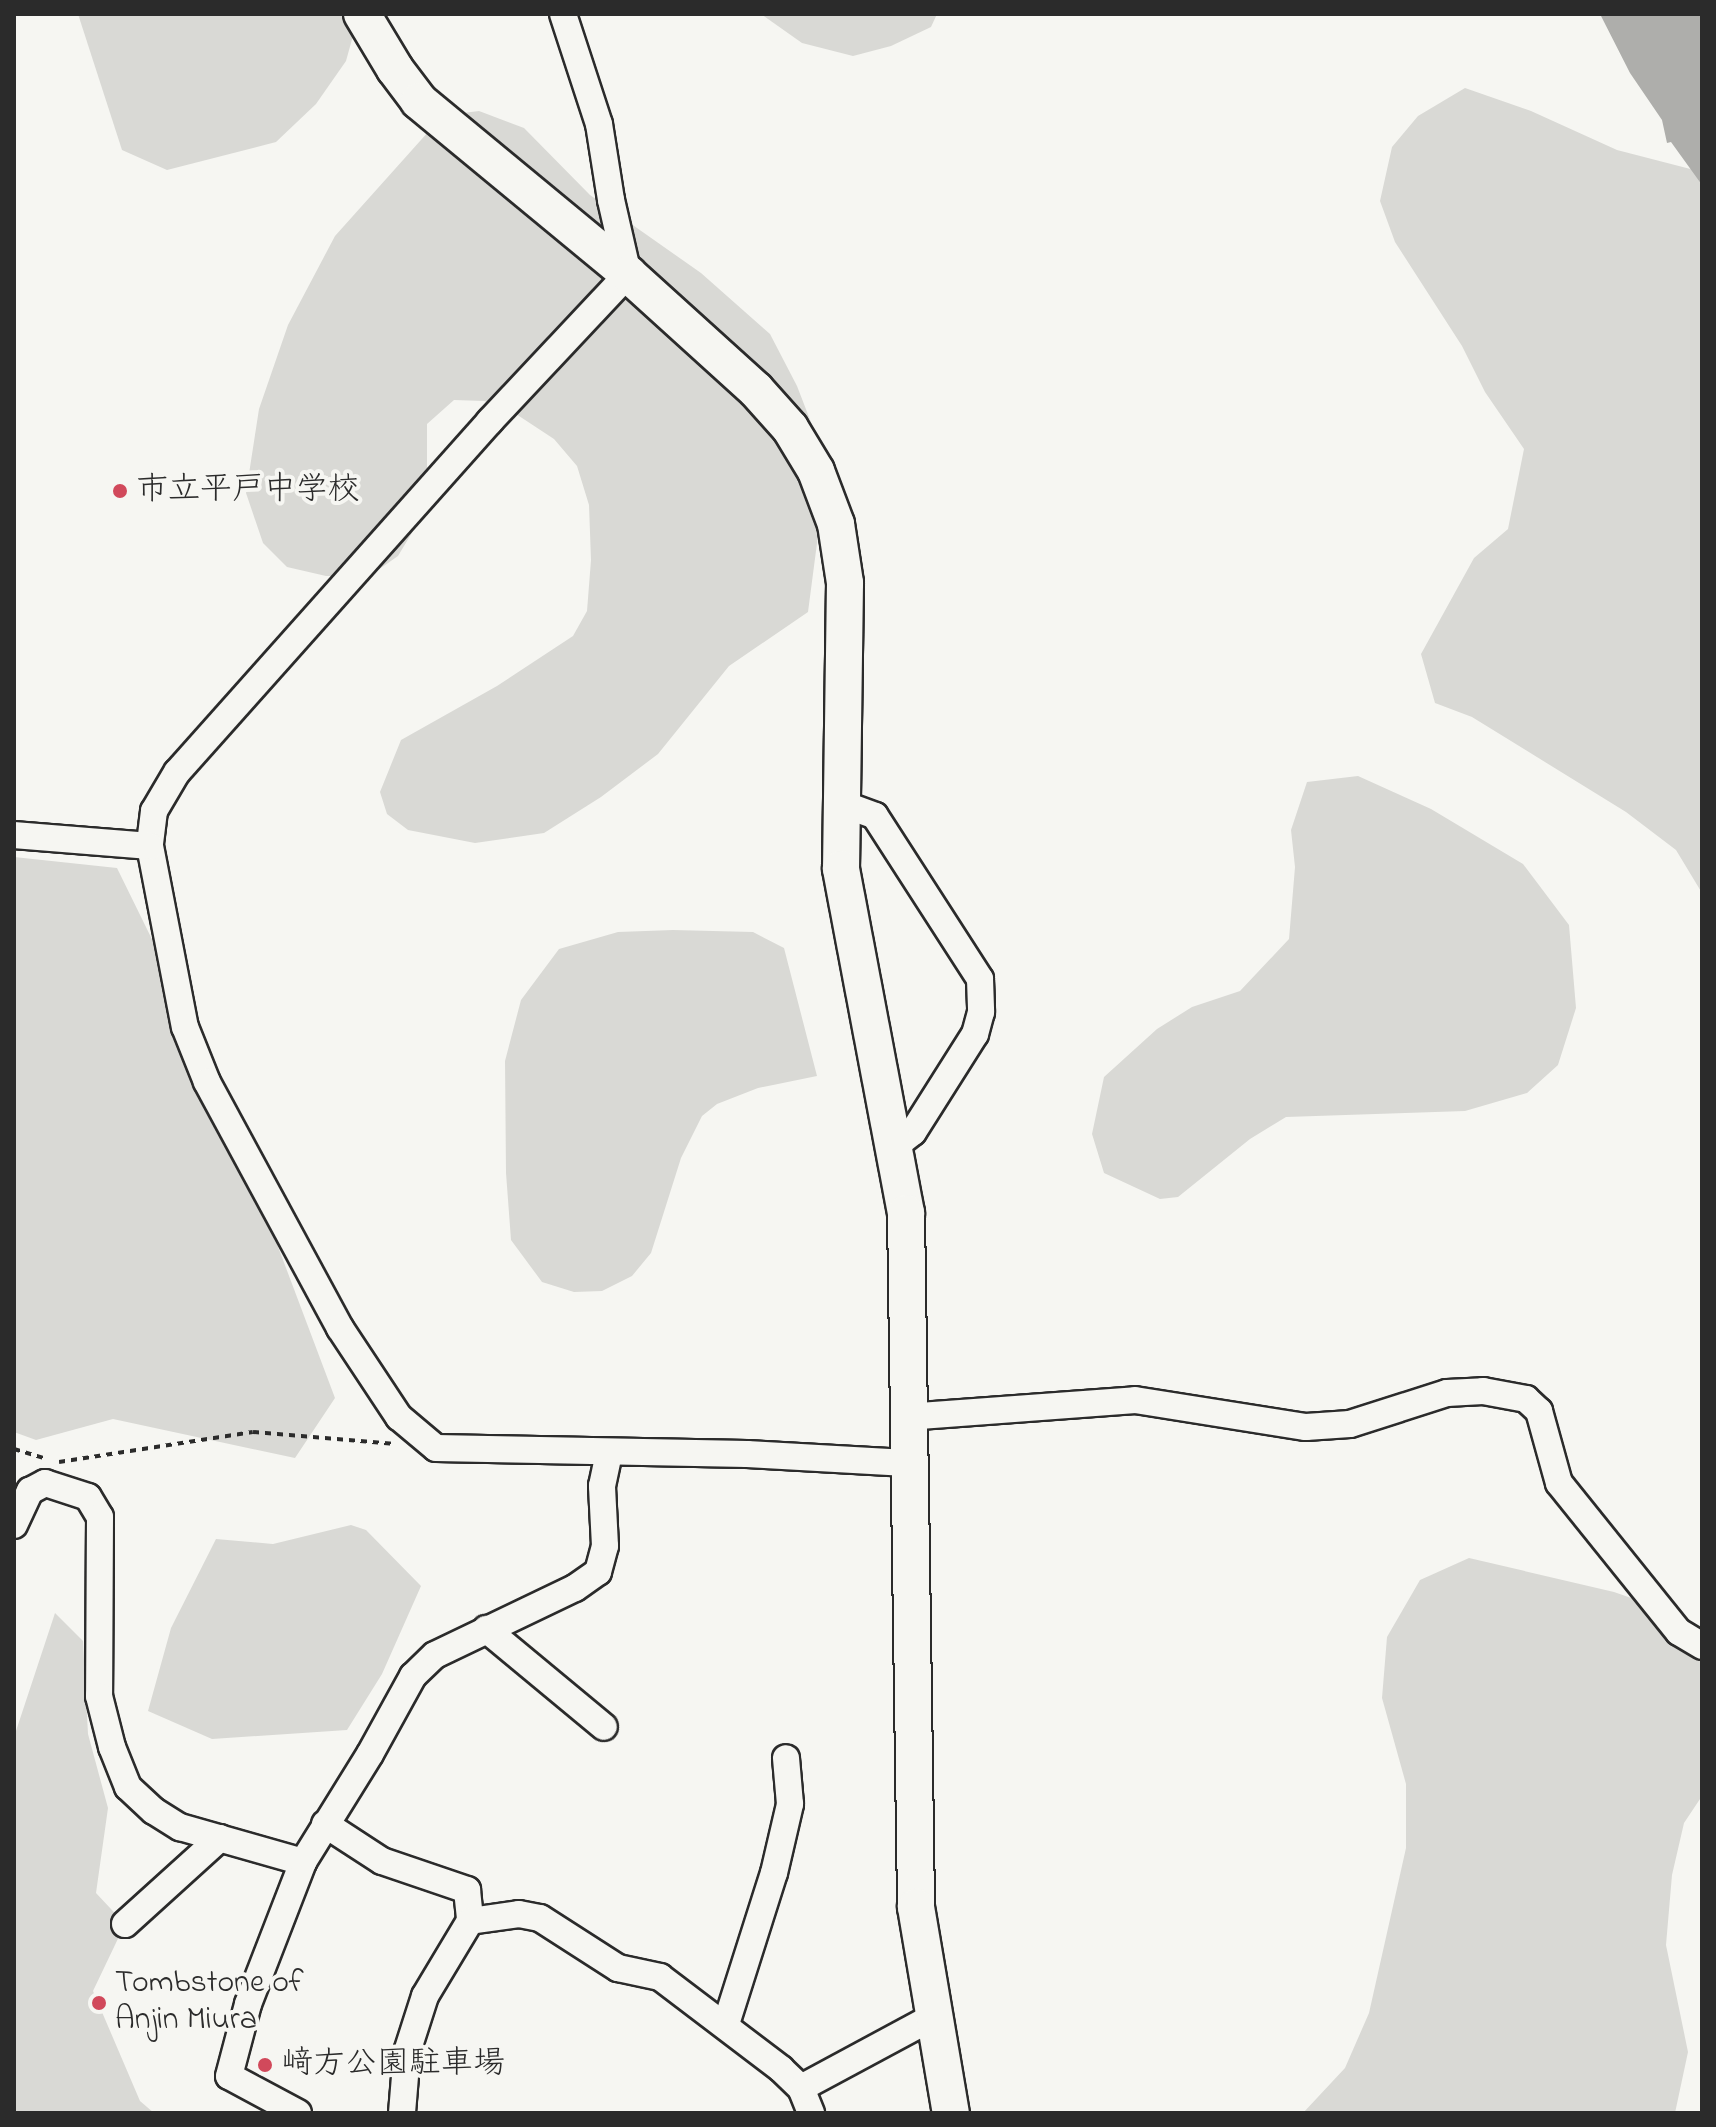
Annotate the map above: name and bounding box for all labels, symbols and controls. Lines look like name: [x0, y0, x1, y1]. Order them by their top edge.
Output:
place label: 市立平戸中学校: [136, 472, 360, 510]
marker: 市立平戸中学校: [111, 482, 129, 500]
place label: Tombstone of Anjin Miura: [115, 1966, 304, 2041]
marker: Tombstone of Anjin Miura: [90, 1994, 108, 2012]
place label: 﨑方公園駐車場: [281, 2046, 505, 2084]
marker: 﨑方公園駐車場: [256, 2056, 274, 2074]

